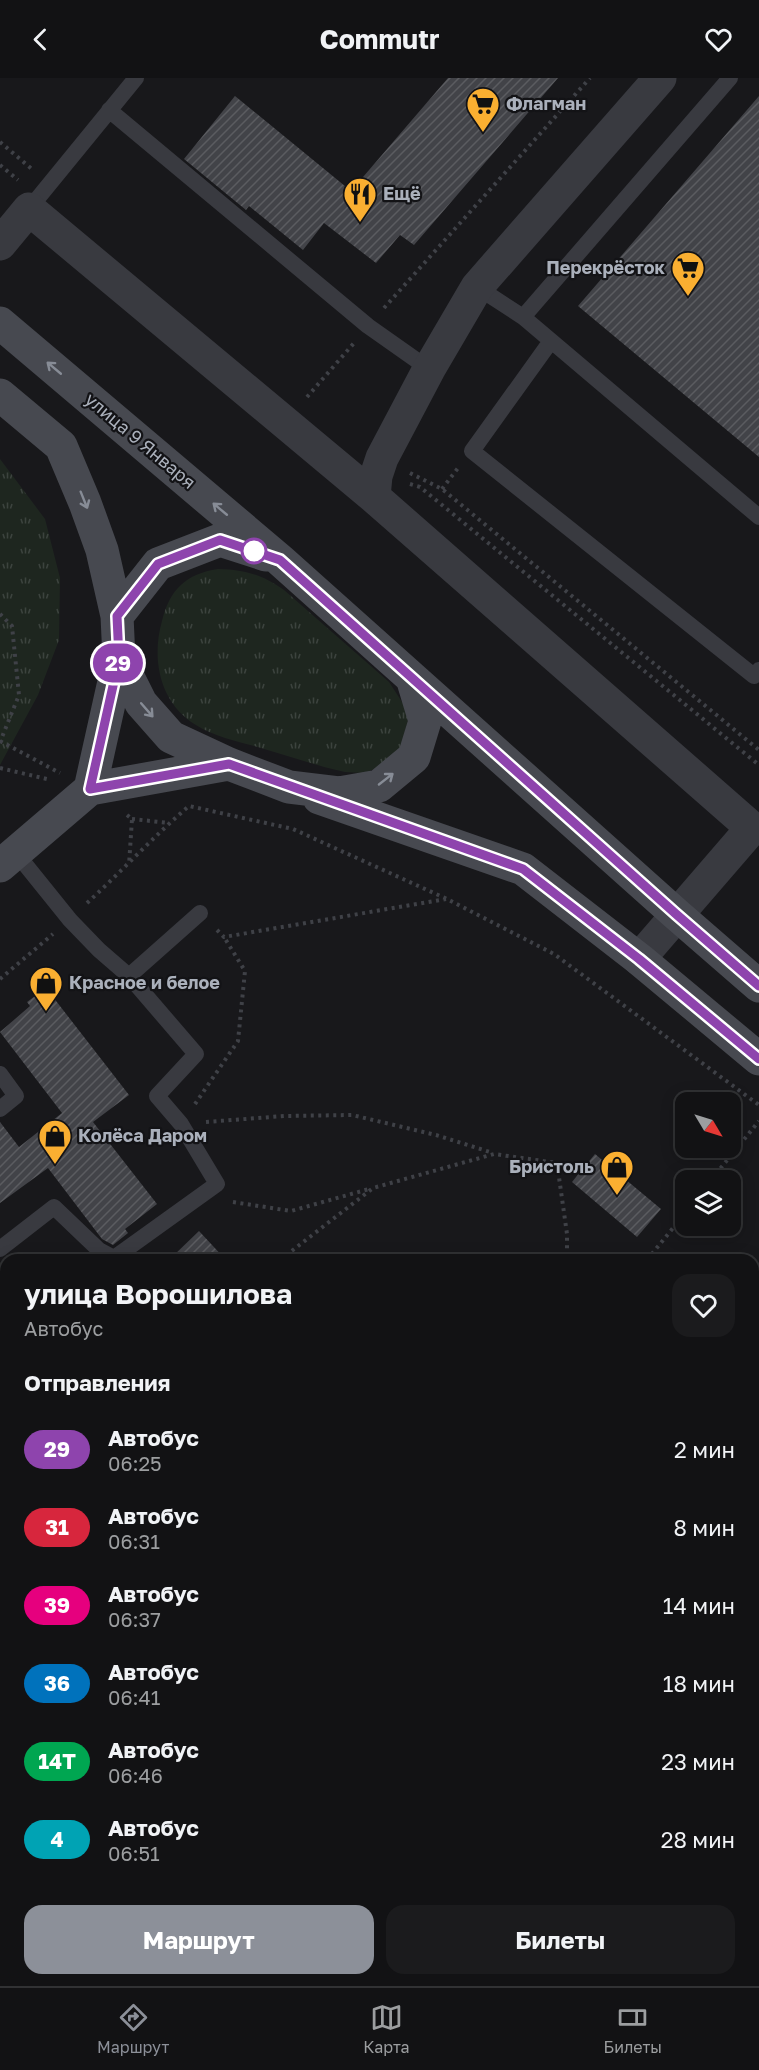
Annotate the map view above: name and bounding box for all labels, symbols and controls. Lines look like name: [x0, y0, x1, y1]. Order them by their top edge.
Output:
icon: back: [24, 23, 57, 56]
text: Commutr: [319, 23, 440, 55]
icon: heart: [702, 23, 735, 56]
supermarket icon: Флагман: [465, 86, 501, 133]
place label: Флагман: [506, 92, 586, 114]
restaurant icon: Ещё: [342, 176, 378, 223]
place label: Ещё: [383, 182, 421, 204]
supermarket icon: Перекрёсток: [670, 250, 706, 297]
place label: Перекрёсток: [546, 256, 666, 278]
one-way arrow: [46, 362, 62, 375]
street label: улица 9 Января: [81, 388, 200, 493]
one-way arrow: [79, 490, 90, 509]
one-way arrow: [212, 502, 228, 515]
unlabelled marker: [241, 538, 267, 564]
line badge: 29: [91, 644, 145, 682]
text: 29: [105, 650, 131, 676]
one-way arrow: [140, 702, 154, 717]
one-way arrow: [378, 773, 394, 786]
shop icon: Красное и белое: [28, 965, 64, 1012]
place label: Красное и белое: [69, 971, 220, 993]
north arrow: [675, 1092, 741, 1158]
map controls: [675, 1092, 741, 1236]
shop icon: Колёса Даром: [37, 1118, 73, 1165]
place label: Колёса Даром: [78, 1124, 207, 1146]
shop icon: Бристоль: [599, 1149, 635, 1196]
place label: Бристоль: [509, 1155, 594, 1177]
button: layers: [675, 1170, 741, 1236]
button: heart: [672, 1274, 735, 1337]
text: улица Ворошилова: [24, 1277, 292, 1310]
text: Автобус: [24, 1316, 103, 1340]
text: Отправления: [24, 1369, 170, 1396]
text: Автобус: [108, 1424, 199, 1451]
text: 29: [44, 1436, 70, 1462]
text: 2 мин: [674, 1436, 735, 1463]
text: 06:25: [108, 1451, 162, 1475]
text: Автобус: [108, 1502, 199, 1529]
text: 31: [45, 1514, 69, 1540]
text: 8 мин: [673, 1514, 735, 1541]
text: 06:31: [108, 1529, 160, 1553]
text: Автобус: [108, 1580, 199, 1607]
text: 39: [44, 1592, 70, 1618]
text: 14 мин: [663, 1592, 735, 1619]
text: 06:37: [108, 1607, 161, 1631]
text: Автобус: [108, 1658, 199, 1685]
text: 36: [44, 1670, 70, 1696]
text: 18 мин: [663, 1670, 735, 1697]
text: 06:41: [108, 1685, 160, 1709]
text: Автобус: [108, 1736, 199, 1763]
text: 14Т: [38, 1748, 76, 1774]
text: 23 мин: [661, 1748, 735, 1775]
text: 06:46: [108, 1763, 163, 1787]
text: Автобус: [108, 1814, 199, 1841]
text: 4: [50, 1826, 64, 1852]
text: 28 мин: [661, 1826, 735, 1853]
text: 06:51: [108, 1841, 160, 1865]
button: Маршрут: [24, 1905, 374, 1974]
button: Билеты: [386, 1905, 735, 1974]
tab: Маршрут: [97, 2001, 169, 2057]
tab: Карта: [363, 2001, 410, 2057]
tab: Билеты: [604, 2001, 662, 2057]

